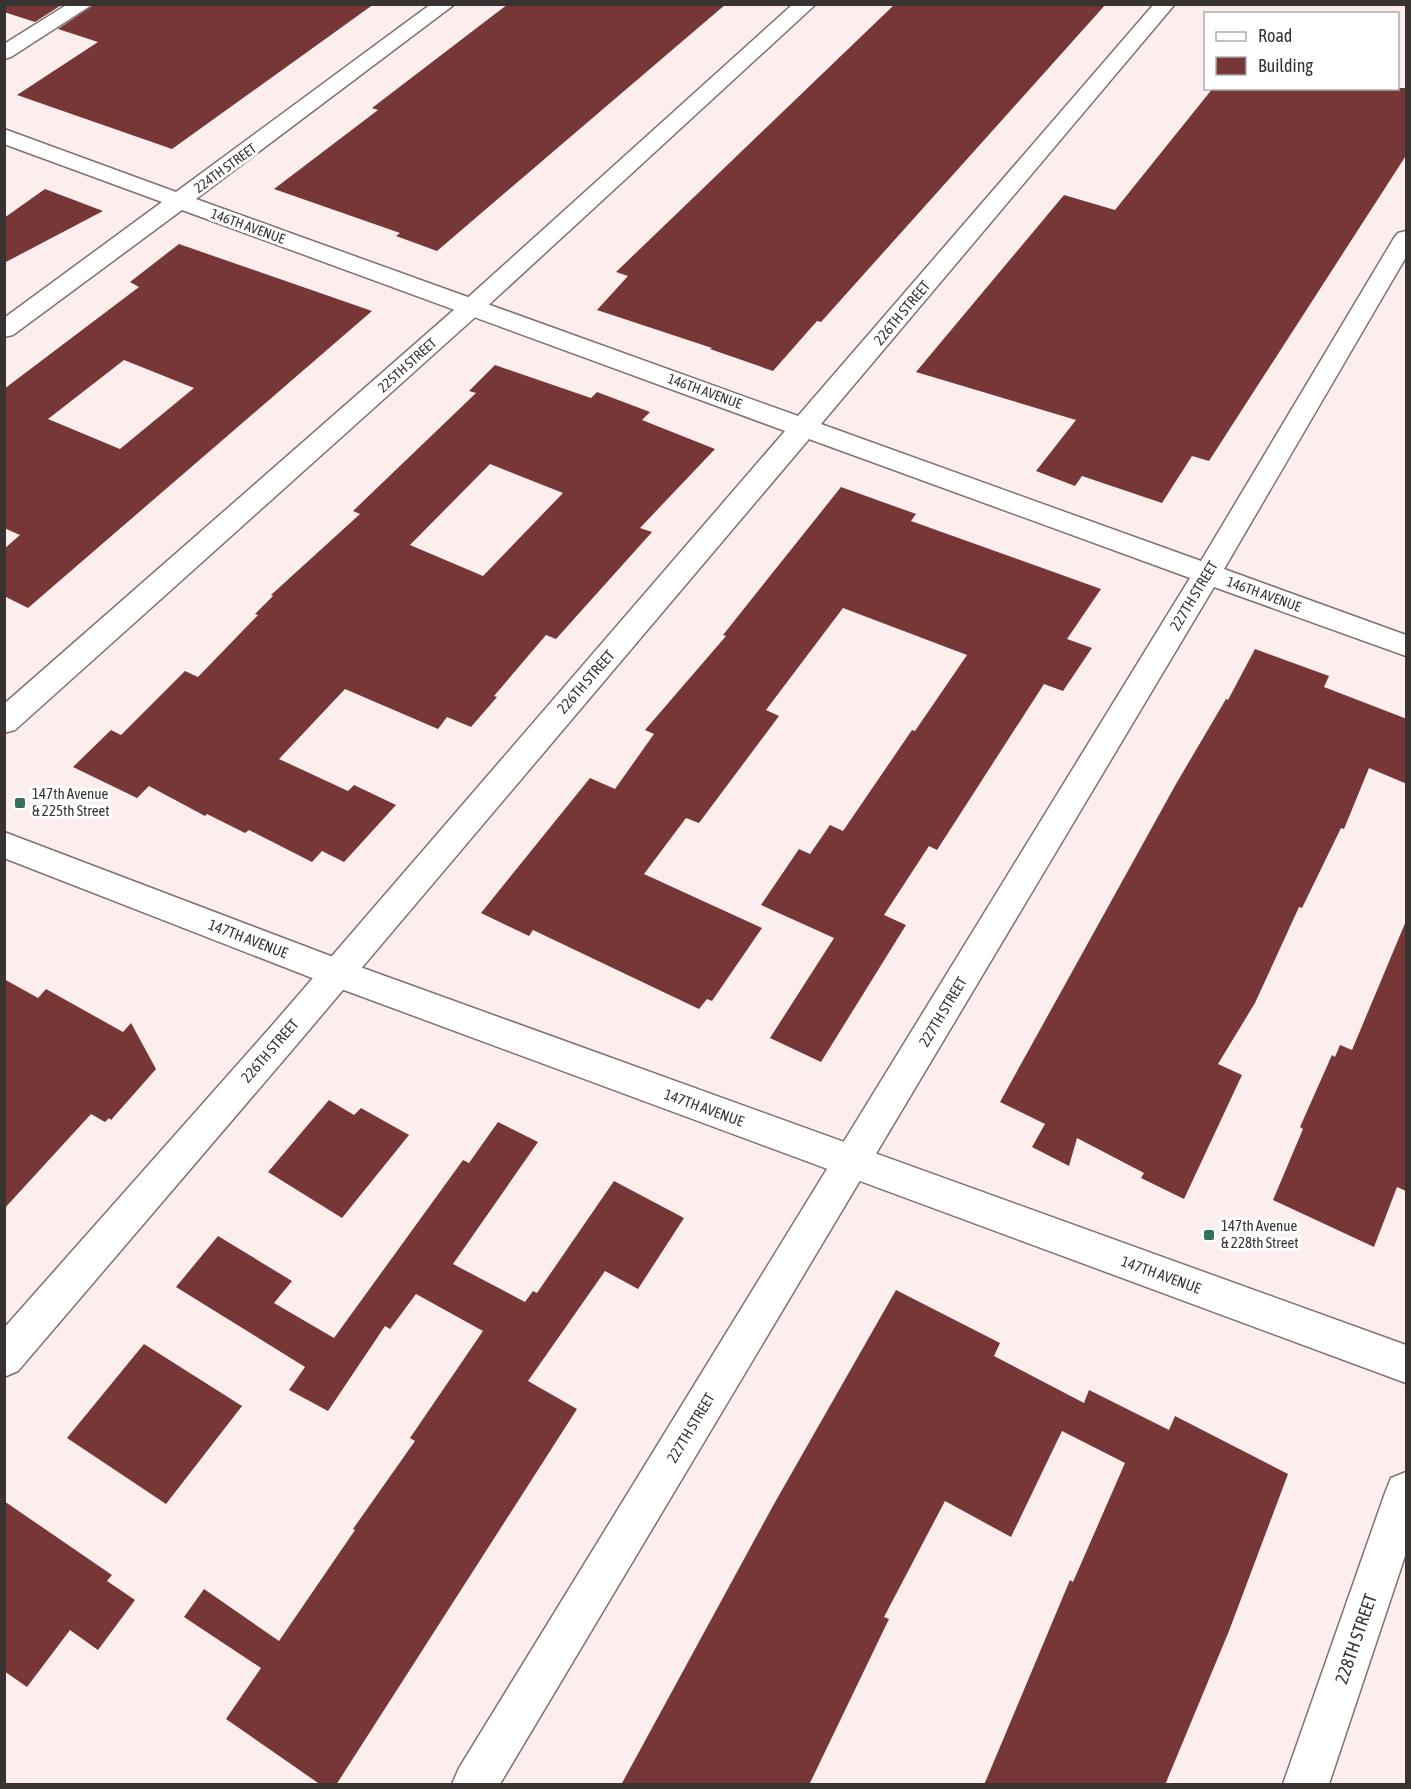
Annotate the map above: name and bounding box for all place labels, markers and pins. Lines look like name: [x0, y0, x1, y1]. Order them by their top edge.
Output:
place label: 147th Avenue & 225th Street: [32, 785, 110, 819]
marker: 147th Avenue & 225th Street: [13, 796, 27, 810]
place label: 147th Avenue & 228th Street: [1221, 1217, 1299, 1251]
marker: 147th Avenue & 228th Street: [1202, 1228, 1216, 1242]

